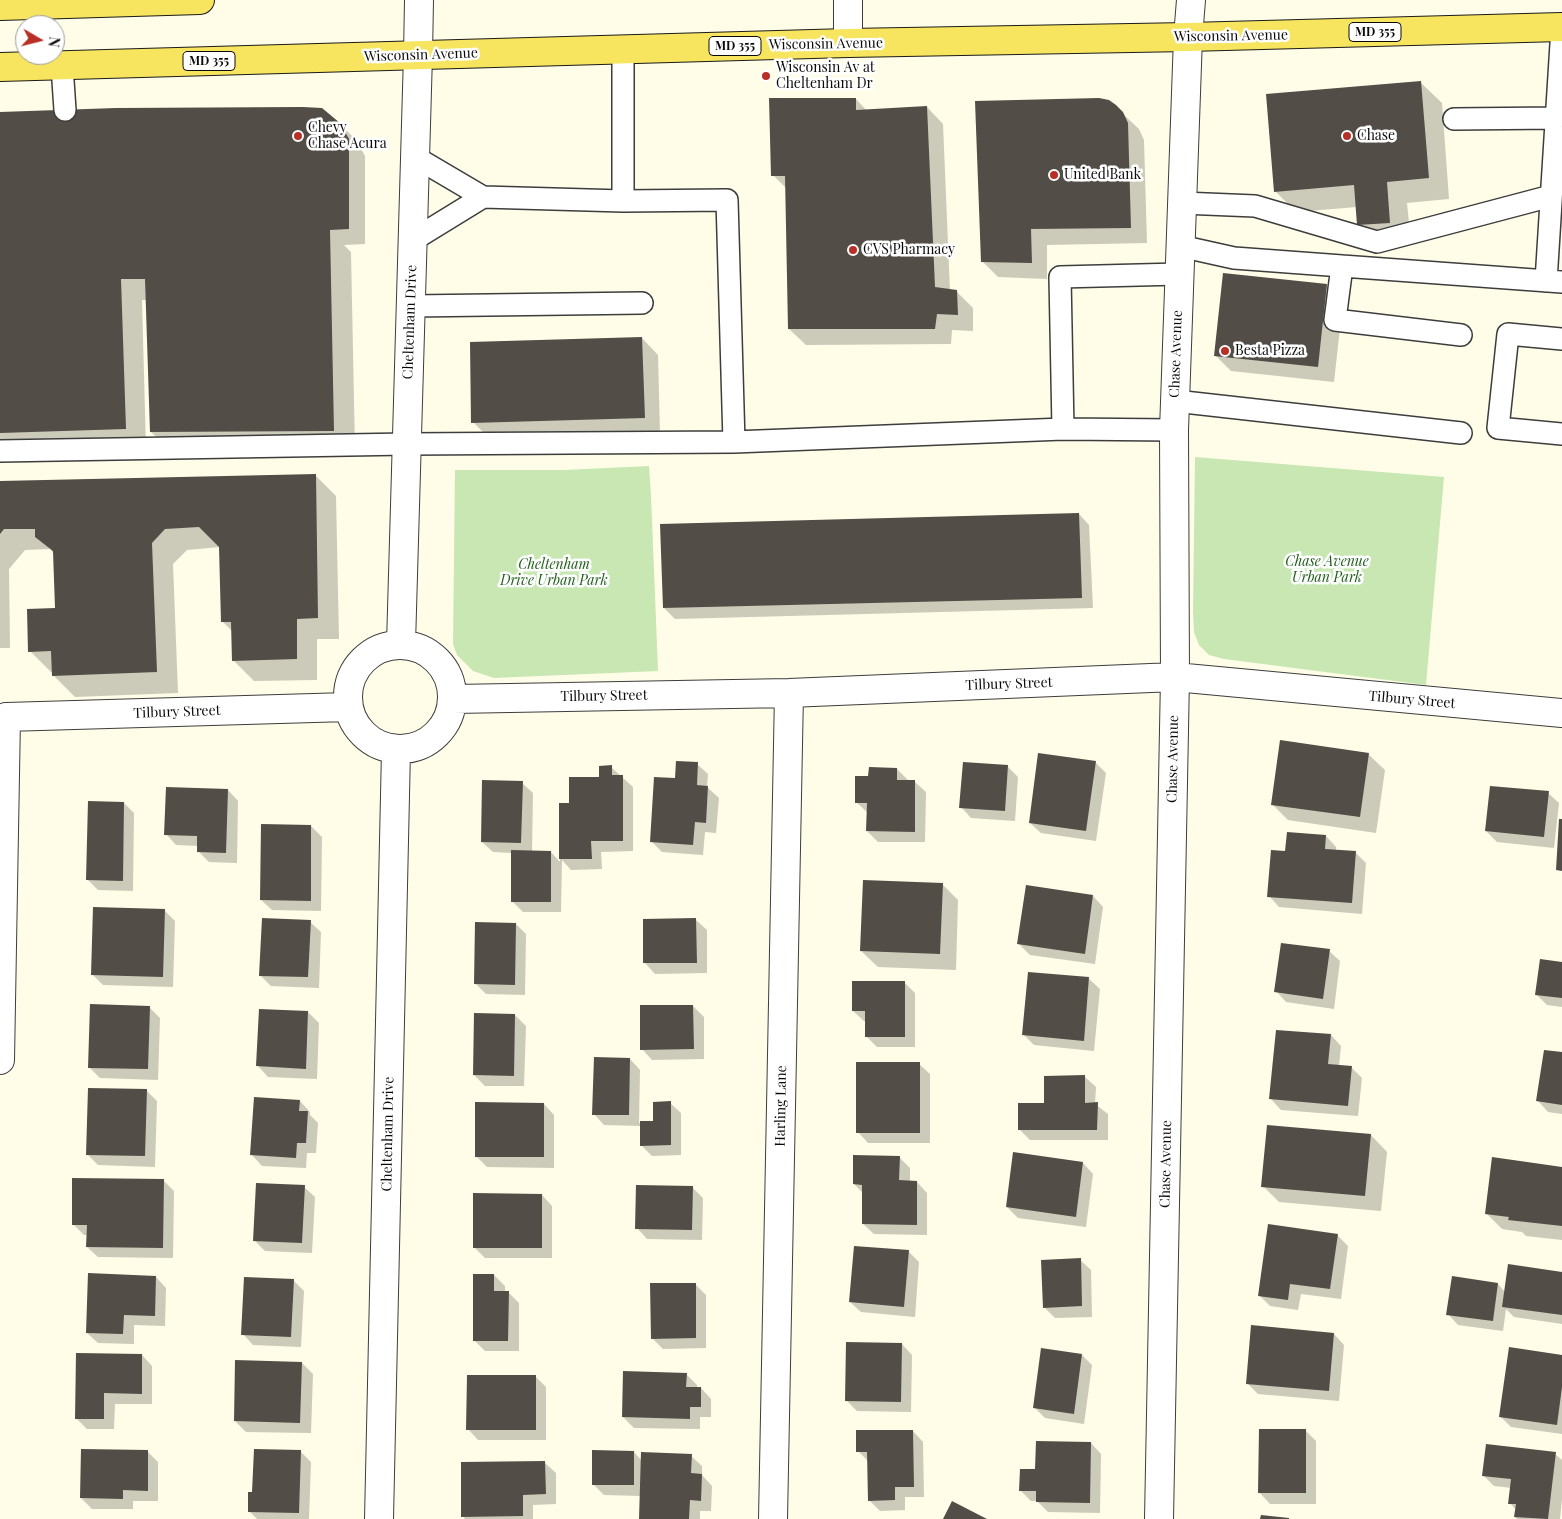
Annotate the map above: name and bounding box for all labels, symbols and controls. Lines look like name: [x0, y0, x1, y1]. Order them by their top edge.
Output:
north arrow: [15, 15, 65, 65]
road number: MD 355: [1349, 22, 1401, 42]
street label: Wisconsin Avenue: [1174, 27, 1288, 45]
street label: Wisconsin Avenue: [769, 35, 883, 53]
text: N: [44, 36, 64, 48]
road number: MD 355: [709, 36, 761, 56]
street label: Wisconsin Avenue: [364, 45, 478, 65]
road number: MD 355: [183, 51, 235, 70]
place label: Wisconsin Av at Cheltenham Dr: [776, 60, 875, 92]
marker: Wisconsin Av at Cheltenham Dr: [760, 70, 772, 82]
place label: Chevy Chase Acura: [308, 120, 387, 152]
place label: Chase: [1357, 128, 1395, 144]
marker: Chevy Chase Acura: [292, 130, 304, 142]
marker: Chase: [1341, 130, 1353, 142]
place label: United Bank: [1064, 167, 1141, 183]
marker: United Bank: [1048, 169, 1060, 181]
place label: CVS Pharmacy: [863, 242, 955, 258]
marker: CVS Pharmacy: [847, 244, 859, 256]
street label: Cheltenham Drive: [400, 264, 420, 380]
street label: Chase Avenue: [1166, 310, 1186, 398]
place label: Besta Pizza: [1235, 343, 1305, 359]
marker: Besta Pizza: [1219, 345, 1231, 357]
park label: Chase Avenue Urban Park: [1285, 554, 1369, 586]
park label: Cheltenham Drive Urban Park: [500, 557, 608, 590]
street label: Tilbury Street: [965, 674, 1053, 694]
street label: Tilbury Street: [560, 687, 648, 705]
street label: Tilbury Street: [1368, 688, 1456, 712]
street label: Tilbury Street: [133, 702, 221, 722]
street label: Chase Avenue: [1164, 715, 1182, 803]
street label: Harling Lane: [772, 1065, 790, 1147]
street label: Cheltenham Drive: [379, 1076, 397, 1192]
street label: Chase Avenue: [1157, 1120, 1175, 1208]

